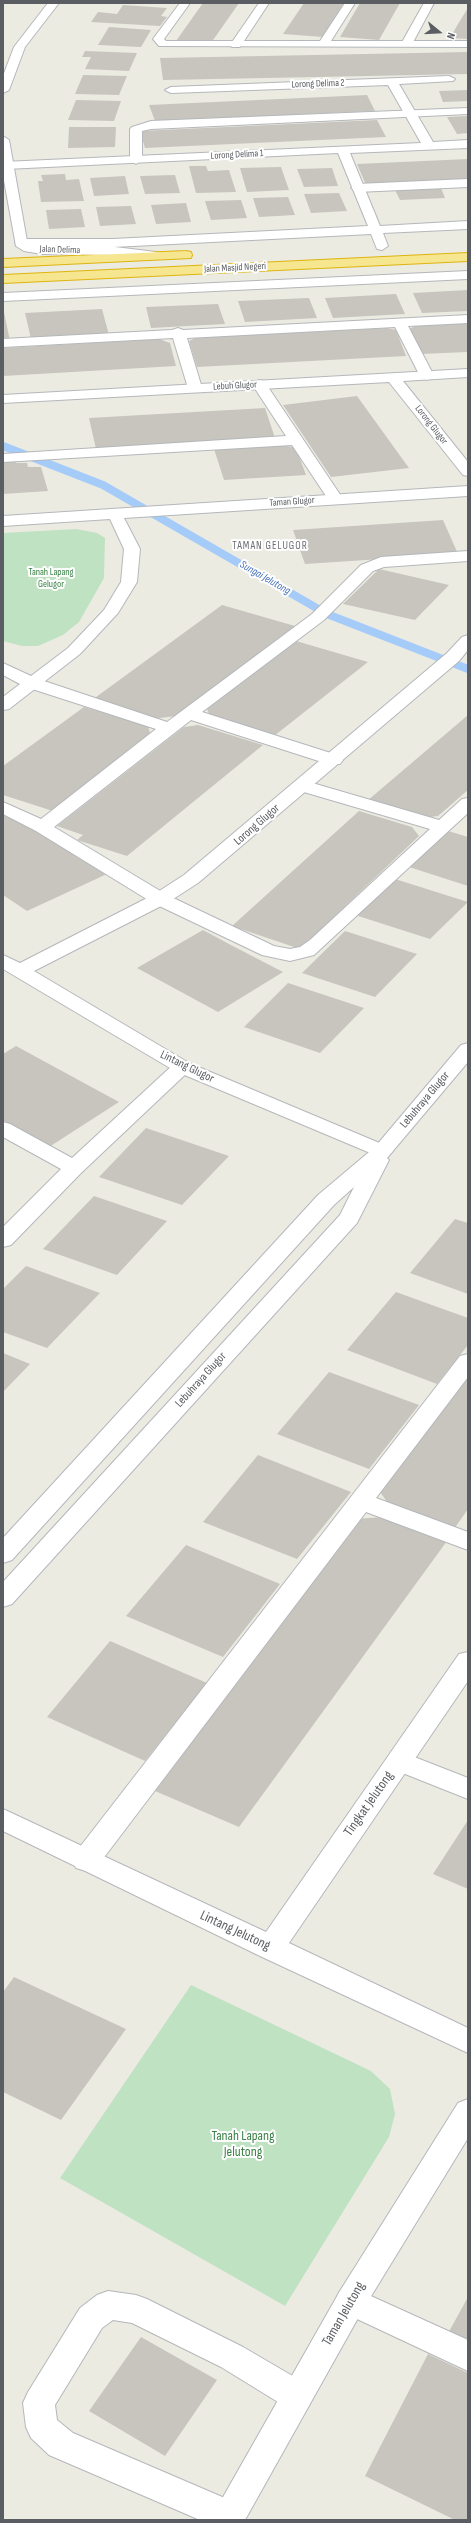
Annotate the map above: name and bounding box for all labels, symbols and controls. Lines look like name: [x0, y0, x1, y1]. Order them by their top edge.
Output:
north arrow: [419, 12, 459, 52]
text: N: [444, 31, 458, 41]
street label: Lorong Delima 2: [291, 77, 345, 91]
street label: Lorong Delima 1: [210, 148, 264, 162]
street label: Jalan Delima: [39, 243, 81, 257]
street label: Jalan Masjid Negeri: [204, 260, 266, 276]
street label: Lebuh Glugor: [213, 379, 257, 393]
street label: Lorong Glugor: [412, 403, 450, 447]
street label: Taman Glugor: [269, 494, 315, 510]
district label: TAMAN GELUGOR: [232, 539, 308, 553]
water label: Sungai Jelutong: [237, 558, 293, 598]
park label: Tanah Lapang Gelugor: [28, 566, 74, 590]
street label: Lorong Glugor: [231, 801, 283, 849]
street label: Lintang Glugor: [158, 1048, 216, 1086]
street label: Lebuhraya Glugor: [397, 1069, 453, 1131]
street label: Lebuhraya Glugor: [172, 1349, 230, 1411]
street label: Tingkat Jelutong: [340, 1768, 398, 1840]
street label: Lintang Jelutong: [197, 1907, 273, 1955]
park label: Tanah Lapang Jelutong: [211, 2128, 275, 2160]
street label: Taman Jelutong: [319, 2279, 369, 2349]

